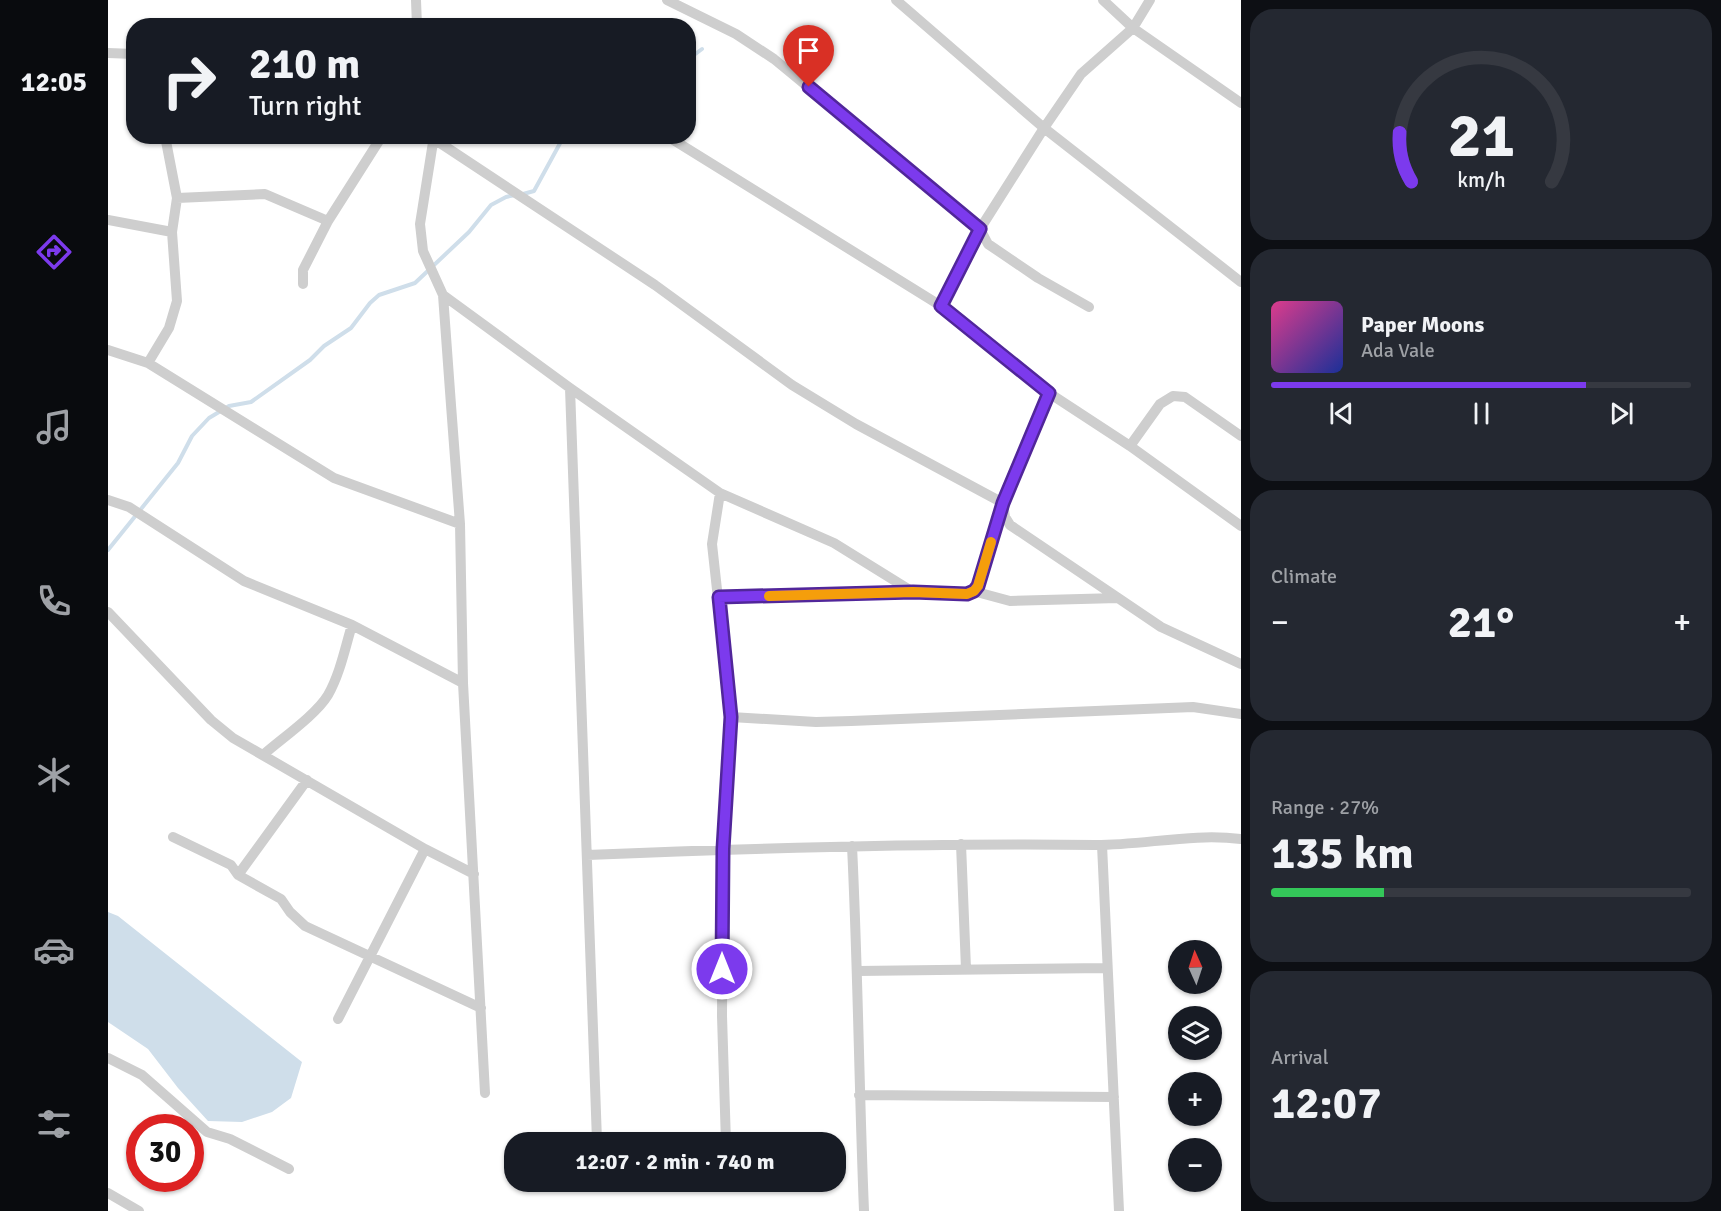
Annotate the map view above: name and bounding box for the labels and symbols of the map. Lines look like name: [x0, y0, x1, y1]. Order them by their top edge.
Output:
pin: [783, 25, 834, 87]
position arrow: [690, 937, 754, 1001]
north arrow: [1168, 940, 1222, 994]
speed limit sign: 30: [126, 1114, 204, 1192]

